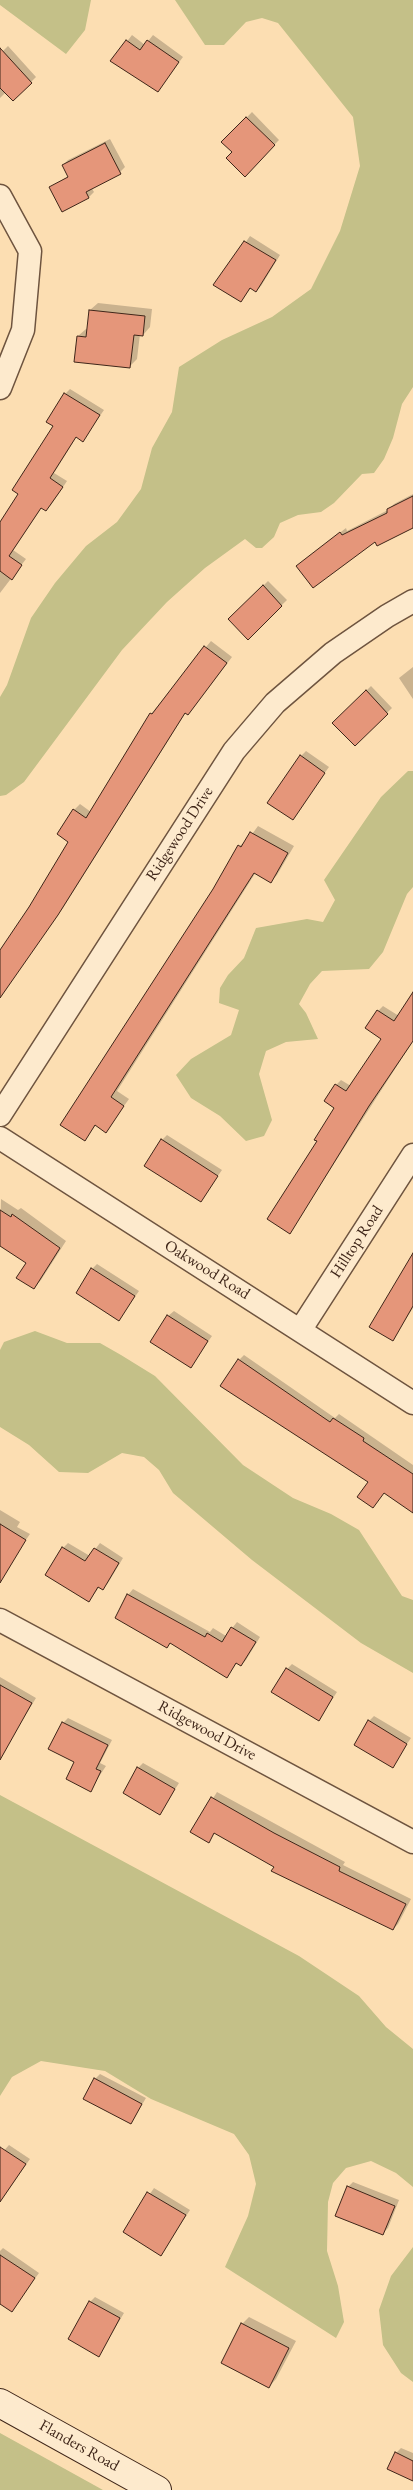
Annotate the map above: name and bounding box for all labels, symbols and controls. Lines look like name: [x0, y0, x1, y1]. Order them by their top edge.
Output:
street label: Ridgewood Drive: [142, 783, 218, 885]
street label: Hilltop Road: [326, 1202, 388, 1282]
street label: Oakwood Road: [161, 1236, 253, 1304]
street label: Ridgewood Drive: [155, 1697, 259, 1765]
street label: Flanders Road: [36, 2416, 122, 2476]

